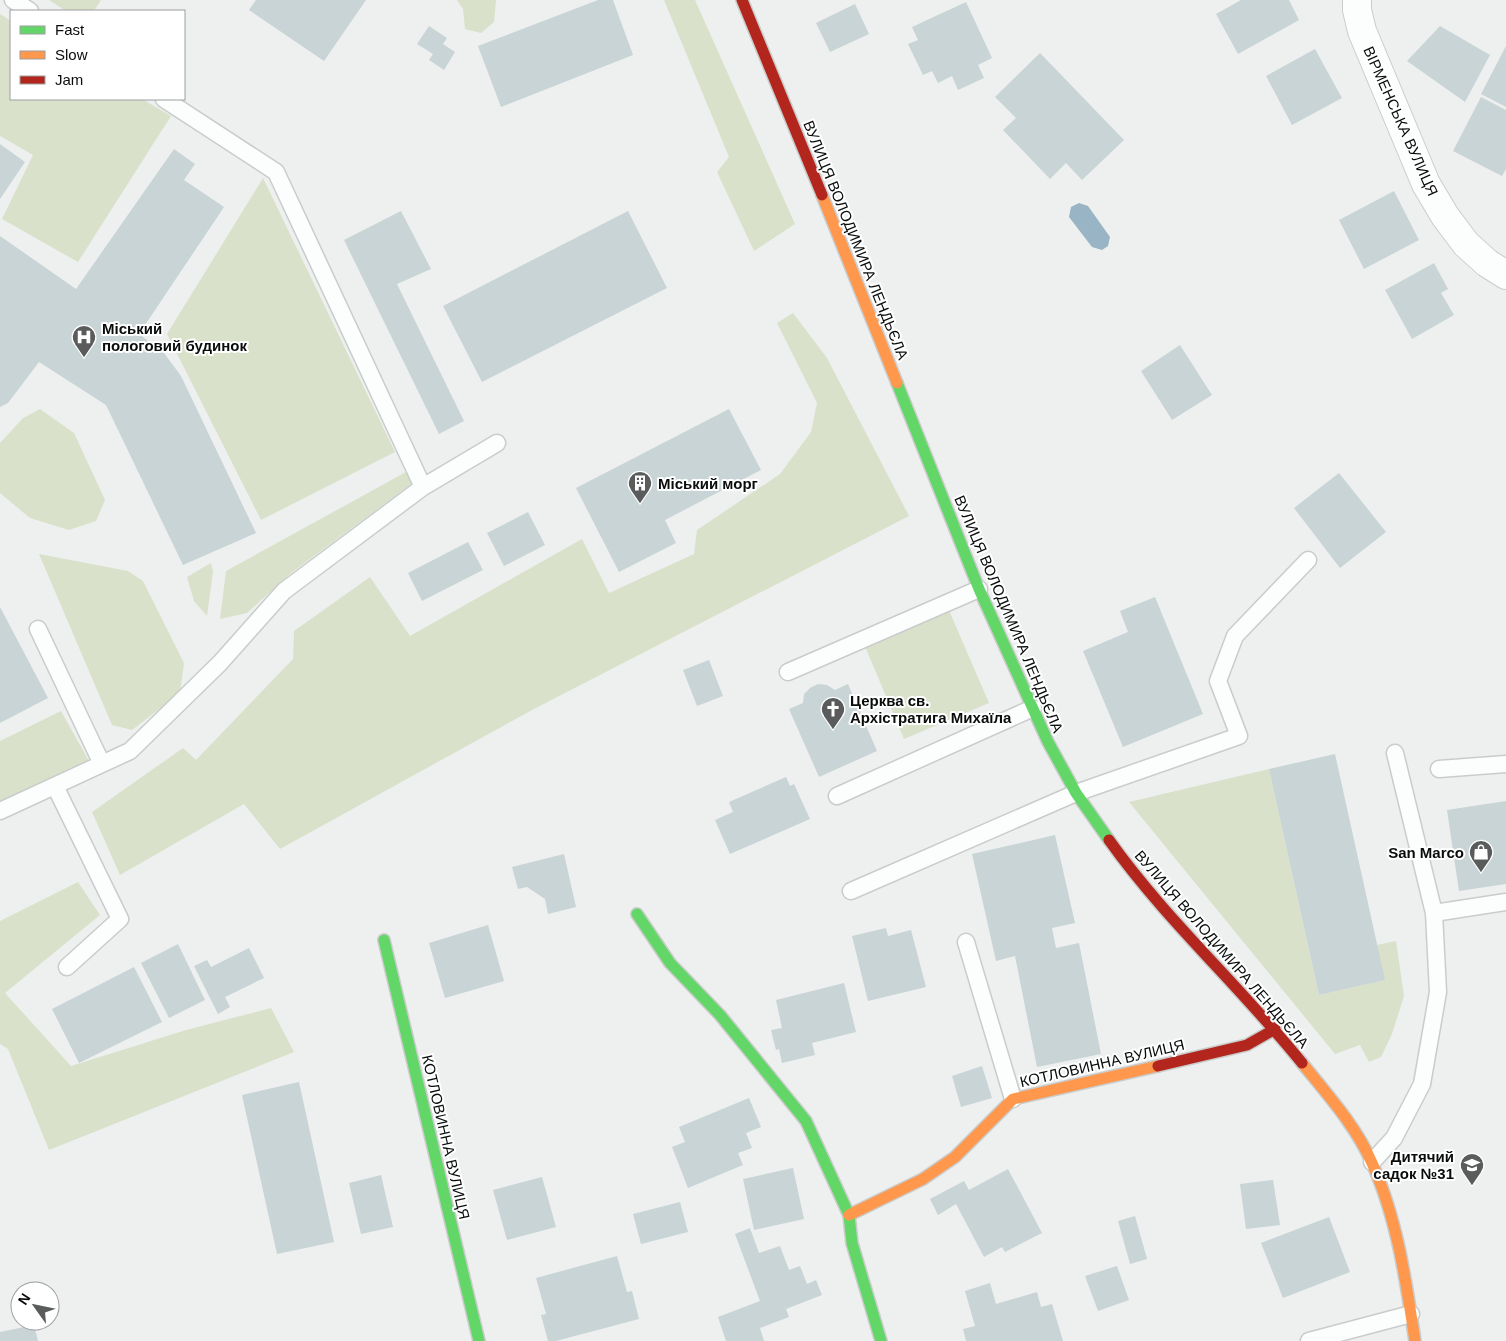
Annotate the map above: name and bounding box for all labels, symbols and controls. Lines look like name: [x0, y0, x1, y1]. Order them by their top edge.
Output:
legend: [10, 10, 185, 100]
text: Fast: [55, 21, 85, 38]
street label: ВІРМЕНСЬКА ВУЛИЦЯ: [1360, 44, 1442, 198]
text: Slow: [55, 46, 88, 63]
text: Jam: [55, 71, 83, 88]
street label: ВУЛИЦЯ ВОЛОДИМИРА ЛЕНДЬЄЛА: [800, 118, 912, 362]
place label: Міський пологовий будинок: [102, 320, 247, 354]
hospital icon: Міський пологовий будинок: [71, 324, 97, 358]
building icon: Міський морг: [627, 470, 653, 504]
place label: Міський морг: [658, 475, 758, 492]
street label: ВУЛИЦЯ ВОЛОДИМИРА ЛЕНДЬЄЛА: [951, 493, 1067, 735]
place label: Церква св. Архістратига Михаїла: [850, 692, 1012, 726]
church icon: Церква св. Архістратига Михаїла: [820, 696, 846, 730]
shop icon: San Marco: [1468, 839, 1494, 873]
place label: San Marco: [1388, 844, 1464, 861]
street label: ВУЛИЦЯ ВОЛОДИМИРА ЛЕНДЬЄЛА: [1132, 847, 1312, 1051]
street label: КОТЛОВИННА ВУЛИЦЯ: [1018, 1036, 1186, 1090]
street label: КОТЛОВИННА ВУЛИЦЯ: [419, 1053, 473, 1221]
place label: Дитячий садок №31: [1373, 1148, 1454, 1182]
school or university icon: Дитячий садок №31: [1459, 1152, 1485, 1186]
north arrow: [10, 1281, 60, 1331]
text: N: [15, 1290, 34, 1308]

